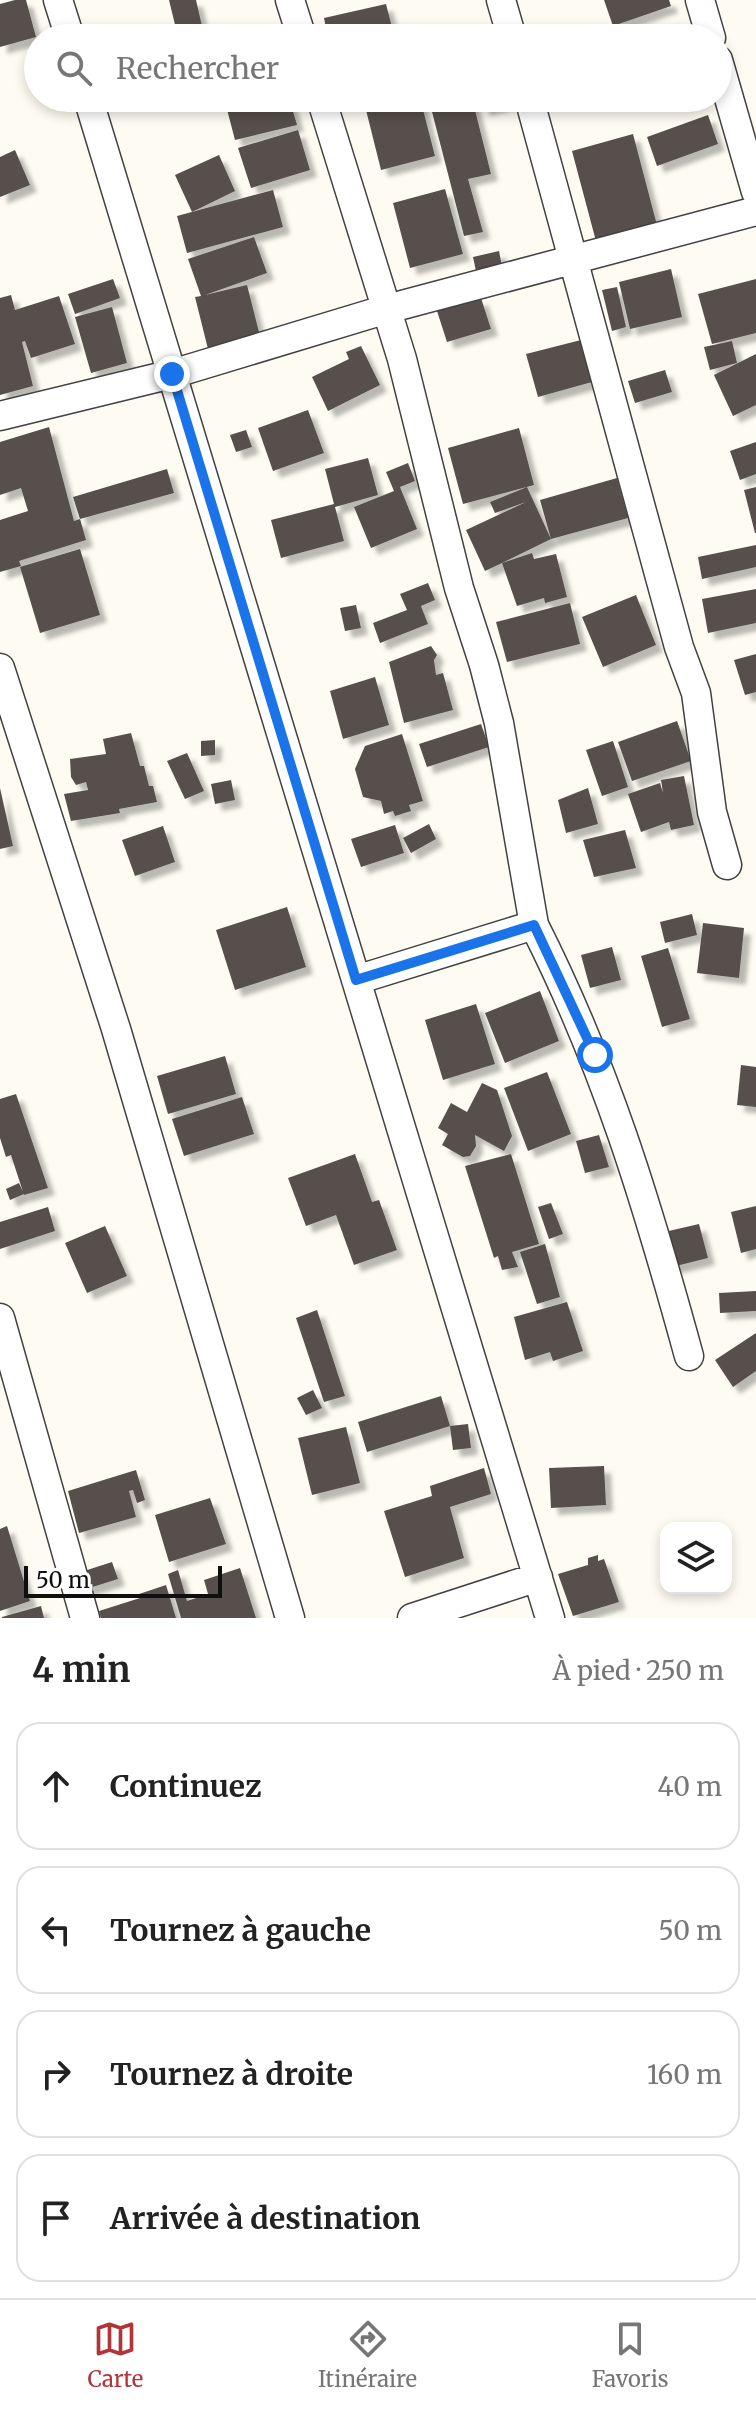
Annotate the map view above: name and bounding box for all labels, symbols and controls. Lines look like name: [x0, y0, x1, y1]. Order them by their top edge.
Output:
search box: [24, 24, 732, 112]
icon: search: [52, 46, 96, 90]
text: Rechercher: [116, 49, 279, 87]
route end: [154, 356, 190, 392]
route start: [577, 1037, 613, 1073]
map controls: [660, 1522, 732, 1594]
button: layers: [660, 1522, 732, 1594]
scale bar: [24, 1562, 222, 1598]
text: 50 m: [36, 1566, 90, 1594]
text: 4 min: [32, 1649, 130, 1691]
text: À pied · 250 m: [552, 1654, 724, 1687]
icon: ahead: [34, 1764, 78, 1808]
text: Continuez: [110, 1767, 261, 1805]
text: 40 m: [658, 1770, 722, 1803]
icon: left: [34, 1908, 78, 1952]
text: Tournez à gauche: [110, 1911, 371, 1949]
text: 50 m: [658, 1914, 722, 1947]
icon: right: [34, 2052, 78, 2096]
text: Tournez à droite: [110, 2055, 353, 2093]
text: 160 m: [647, 2058, 722, 2091]
icon: arrive: [34, 2196, 78, 2240]
text: Arrivée à destination: [110, 2199, 420, 2237]
tab: Carte: [87, 2317, 143, 2393]
tab: Itinéraire: [318, 2317, 417, 2393]
tab: Favoris: [592, 2317, 669, 2393]

